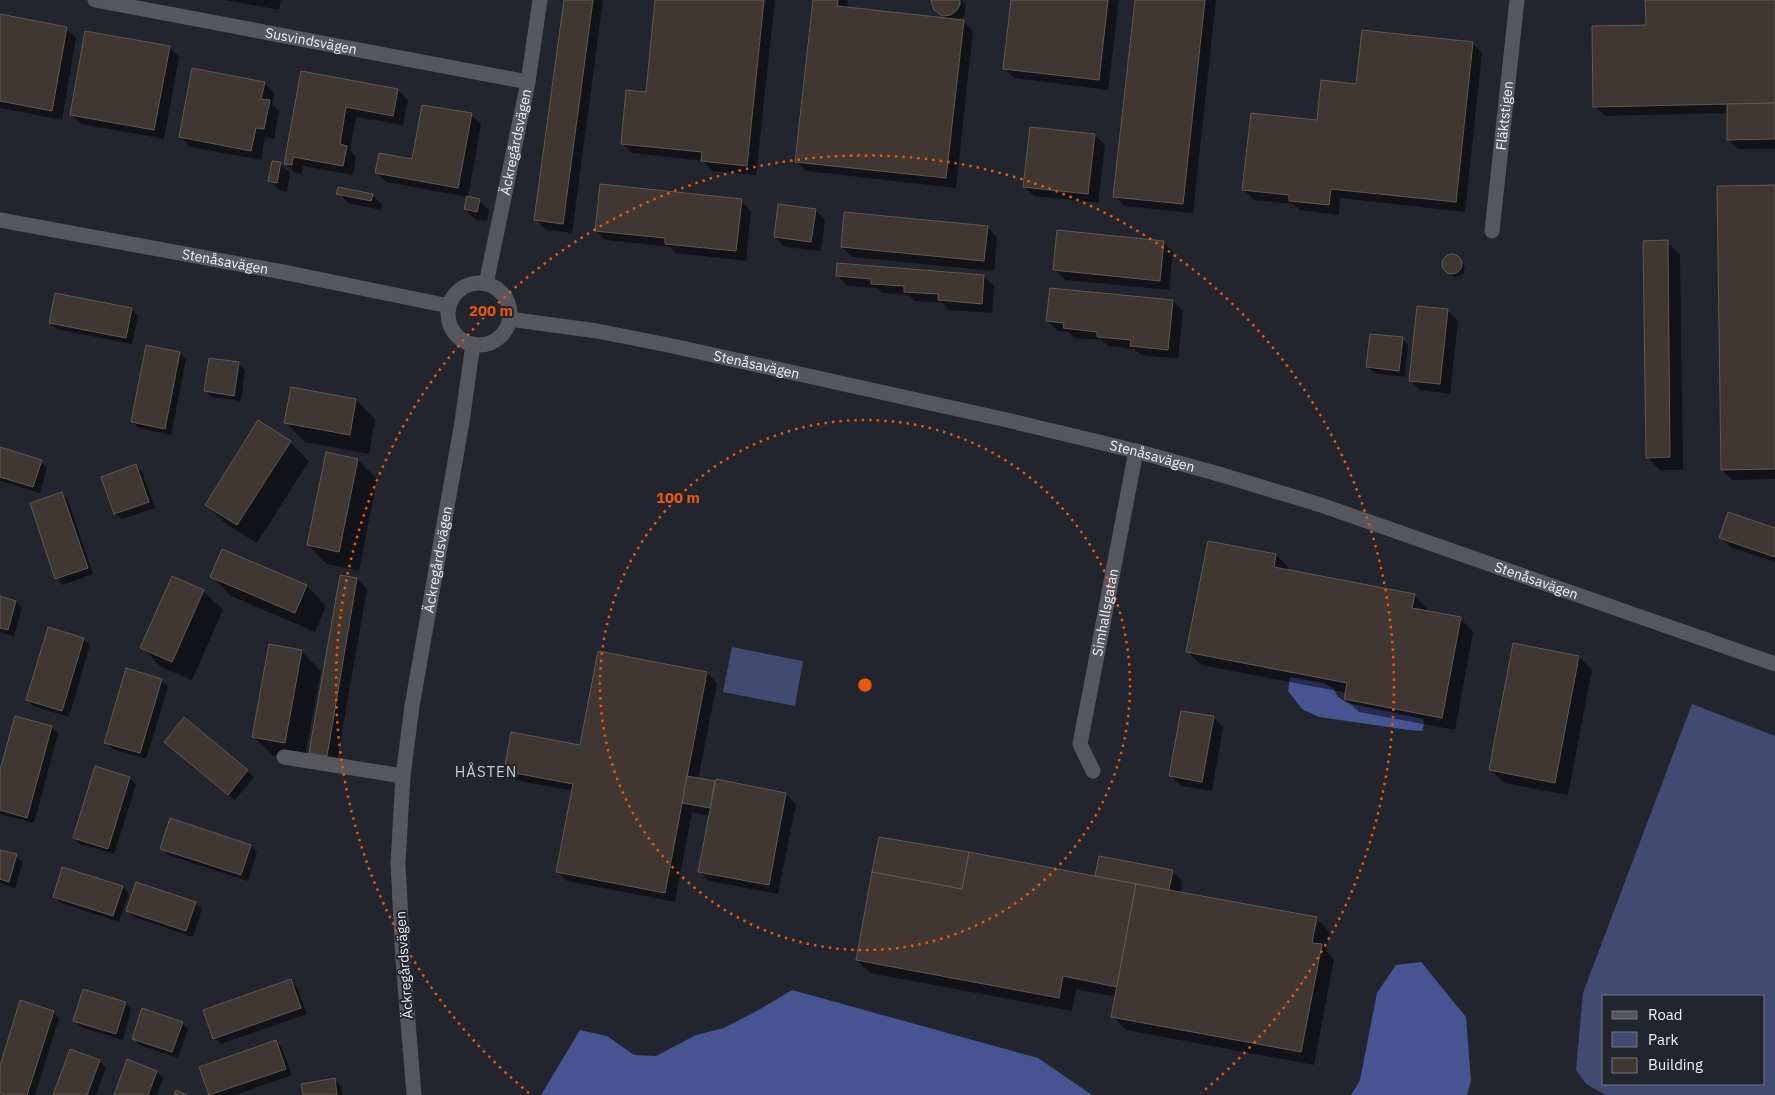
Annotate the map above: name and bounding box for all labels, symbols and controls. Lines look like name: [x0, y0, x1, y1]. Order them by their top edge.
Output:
street label: Susvindsvägen: [264, 23, 359, 58]
street label: Fläktstigen: [1492, 80, 1517, 151]
street label: Äckregårdsvägen: [496, 87, 535, 197]
street label: Stenåsavägen: [181, 245, 270, 278]
text: 200 m: [469, 301, 513, 320]
street label: Stenåsavägen: [712, 346, 801, 383]
street label: Stenåsavägen: [1108, 436, 1197, 476]
text: 100 m: [656, 488, 700, 507]
street label: Äckregårdsvägen: [420, 505, 456, 614]
street label: Stenåsavägen: [1492, 557, 1581, 603]
street label: Simhallsgatan: [1088, 567, 1122, 658]
centre of rings: [856, 676, 874, 694]
district label: HÅSTEN: [455, 762, 517, 781]
street label: Äckregårdsvägen: [391, 911, 417, 1019]
legend: [1602, 995, 1765, 1085]
text: Road: [1648, 1005, 1683, 1024]
text: Park: [1648, 1030, 1678, 1049]
text: Building: [1648, 1055, 1703, 1074]

